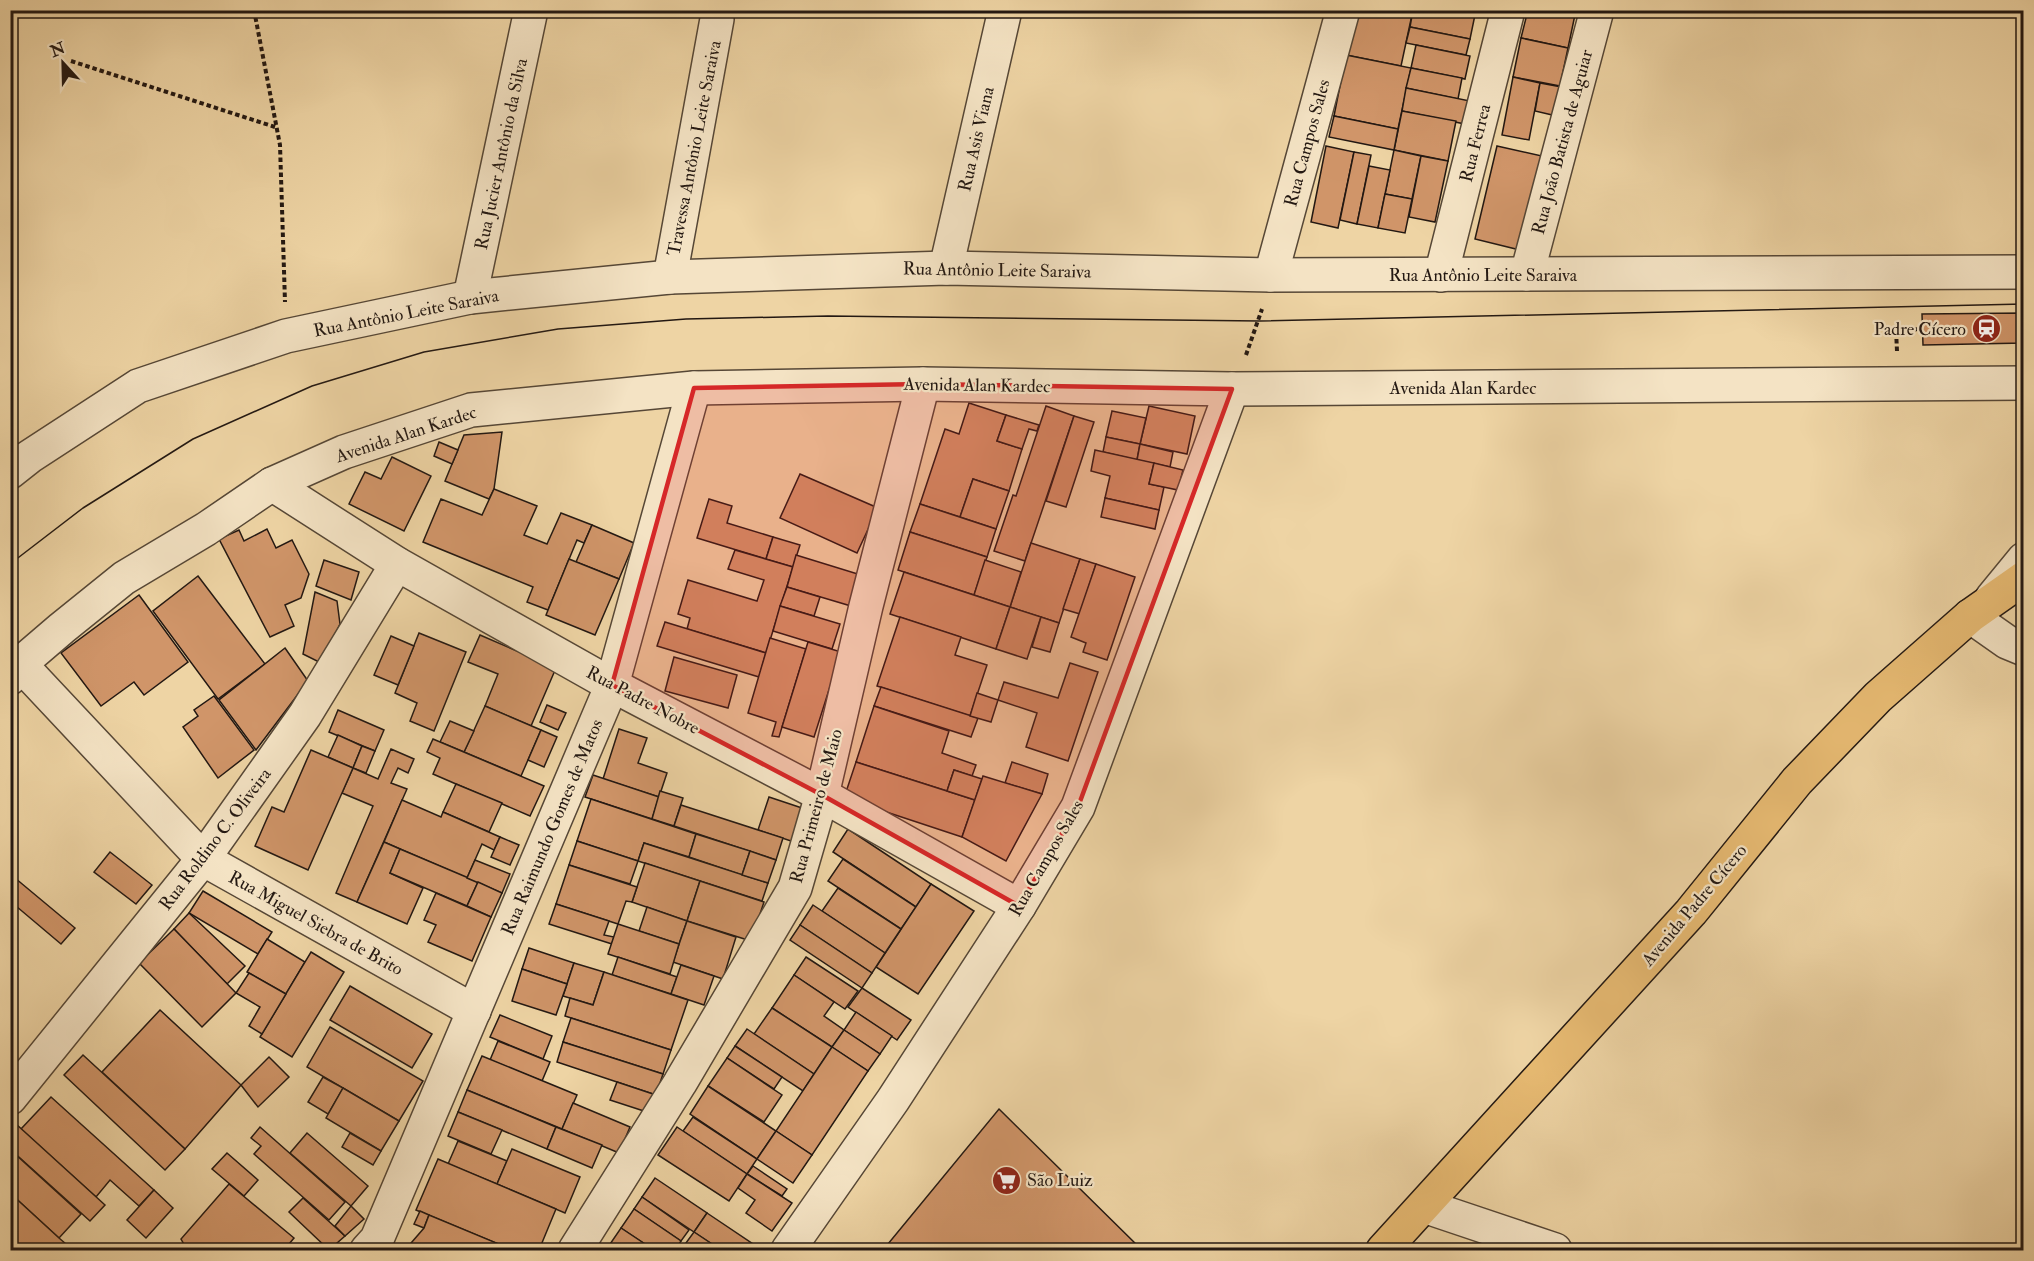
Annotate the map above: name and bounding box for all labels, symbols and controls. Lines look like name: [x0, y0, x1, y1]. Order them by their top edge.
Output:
north arrow: [33, 33, 93, 93]
text: N: [46, 38, 69, 62]
street label: Travessa Antônio Leite Saraiva: [662, 38, 727, 258]
street label: Rua João Batista de Aguiar: [1527, 47, 1598, 237]
street label: Rua Jucier Antônio da Silva: [470, 56, 533, 252]
street label: Rua Campos Sales: [1279, 77, 1336, 209]
street label: Rua Asis Viana: [953, 84, 1000, 194]
street label: Rua Ferrea: [1455, 101, 1496, 185]
street label: Rua Antônio Leite Saraiva: [903, 257, 1092, 284]
street label: Rua Antônio Leite Saraiva: [1389, 264, 1578, 287]
street label: Rua Antônio Leite Saraiva: [311, 284, 501, 343]
station icon: Padre Cícero: [1971, 313, 2003, 345]
place label: Padre Cícero: [1874, 318, 1966, 341]
street label: Avenida Alan Kardec: [902, 373, 1051, 398]
street label: Avenida Alan Kardec: [1389, 377, 1536, 400]
street label: Avenida Alan Kardec: [332, 401, 480, 468]
street label: Rua Padre Nobre: [582, 661, 704, 740]
street label: Rua Raimundo Gomes de Matos: [496, 716, 608, 939]
street label: Rua Primeiro de Maio: [785, 726, 848, 886]
street label: Rua Roldino C. Oliveira: [154, 763, 277, 915]
street label: Rua Campos Sales: [1004, 796, 1089, 921]
street label: Avenida Padre Cícero: [1636, 839, 1752, 972]
street label: Rua Miguel Siebra de Brito: [224, 866, 407, 981]
supermarket icon: São Luiz: [990, 1164, 1022, 1196]
place label: São Luiz: [1027, 1169, 1093, 1192]

